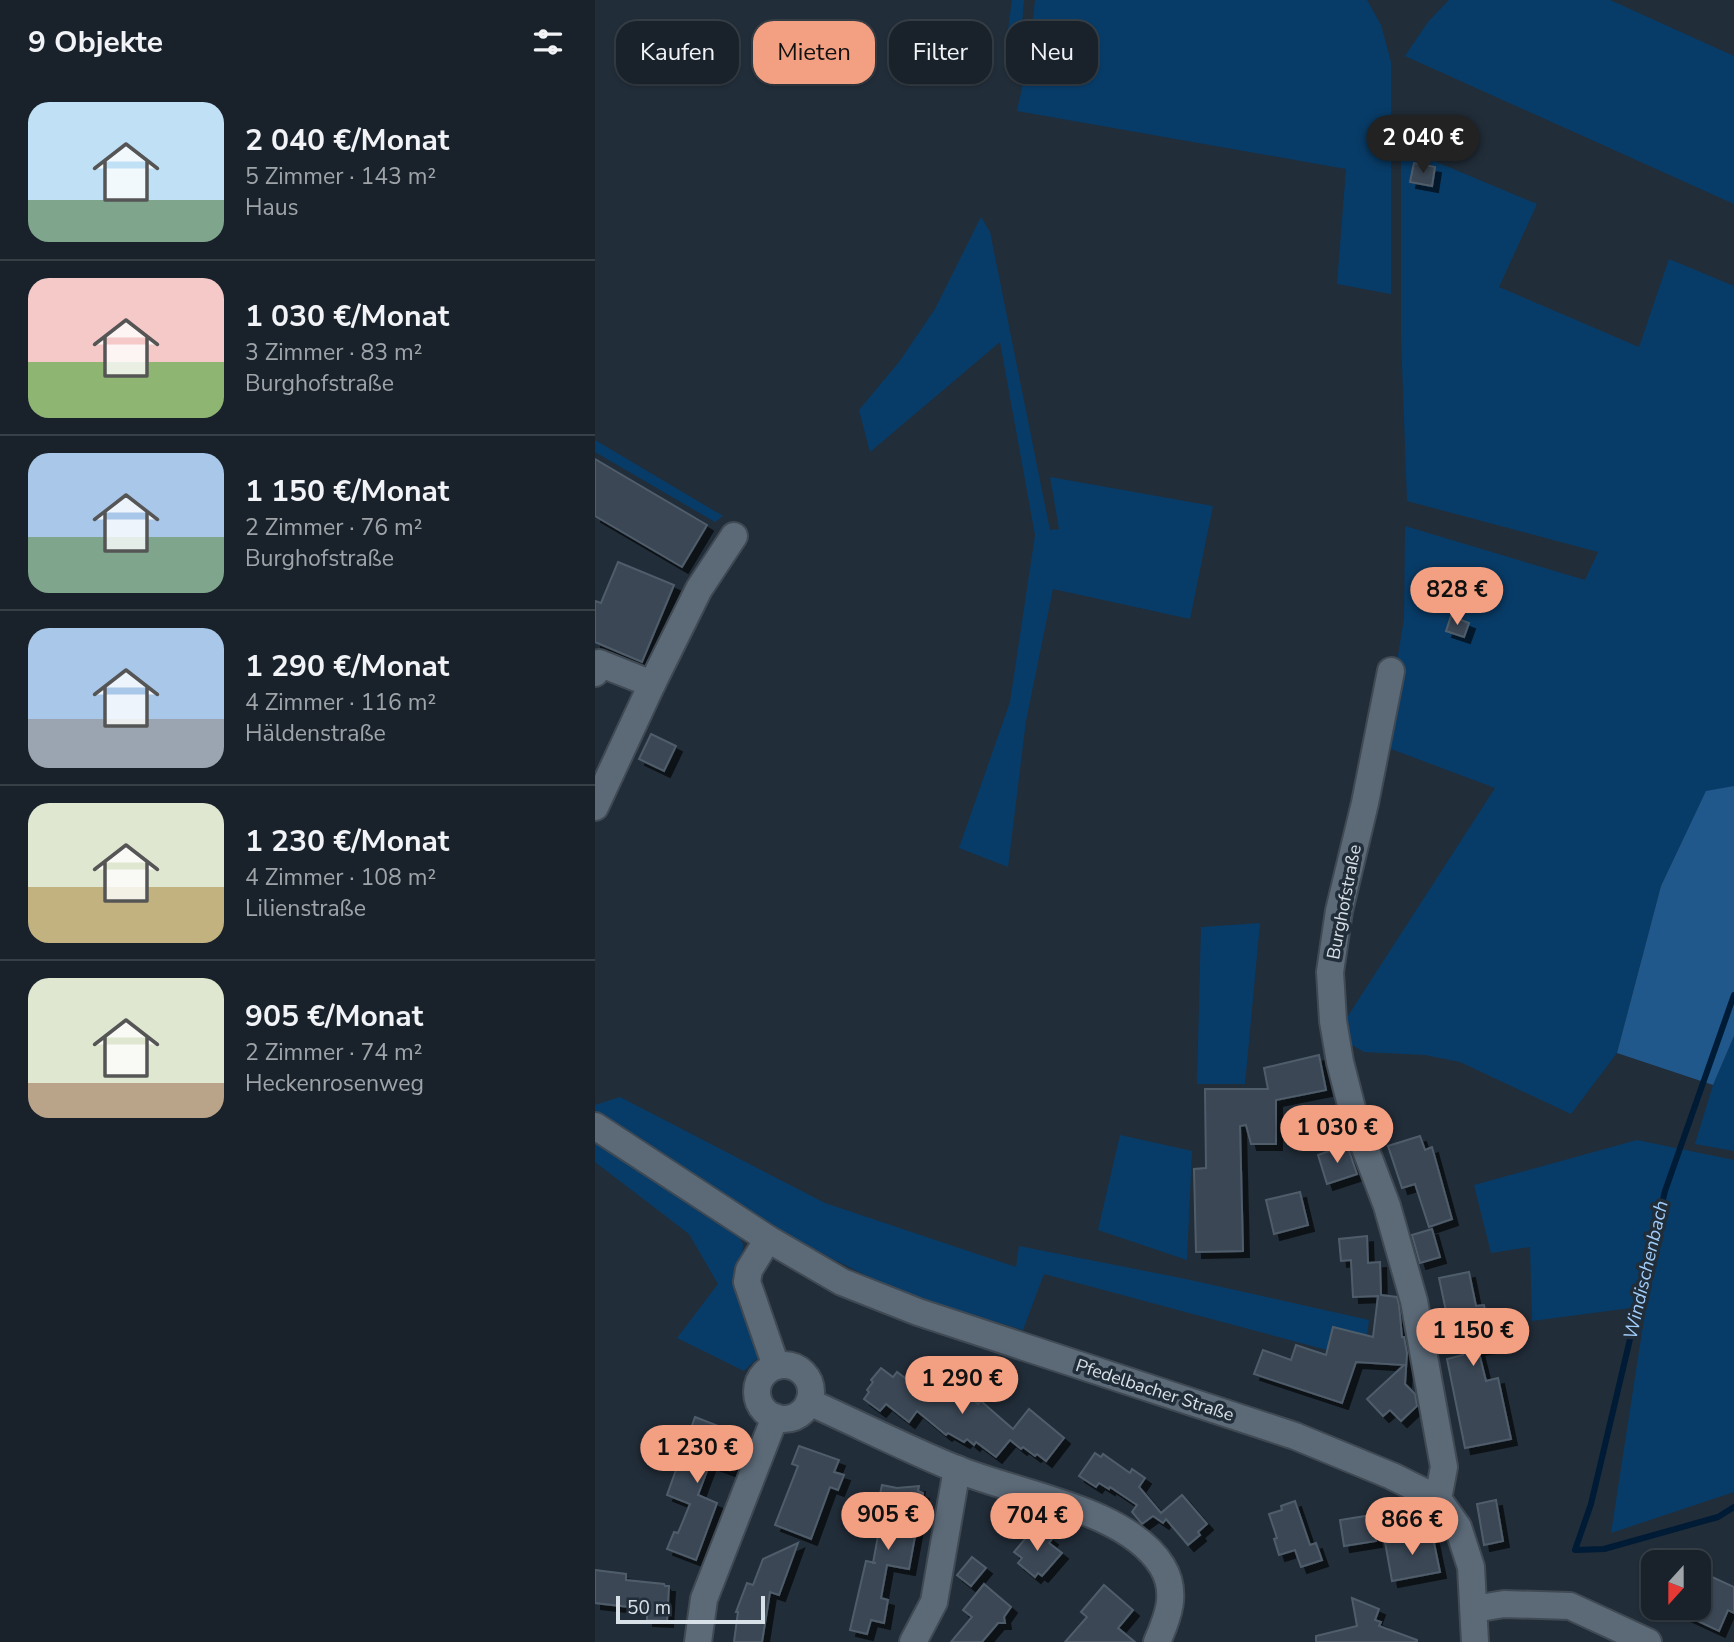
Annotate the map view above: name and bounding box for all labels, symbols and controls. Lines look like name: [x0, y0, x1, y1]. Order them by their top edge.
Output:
chip: Kaufen: [616, 21, 739, 84]
chip: Mieten: [753, 21, 875, 84]
chip: Filter: [889, 21, 992, 84]
chip: Neu: [1006, 21, 1098, 84]
text: 9 Objekte: [28, 22, 163, 63]
icon: filters: [529, 23, 567, 61]
pin: 2 040 €: [1358, 116, 1488, 175]
text: 2 040 €/Monat: [245, 120, 449, 161]
text: 2 040 €: [1382, 122, 1464, 153]
icon: home: [84, 130, 168, 214]
text: 5 Zimmer · 143 m²: [245, 161, 436, 192]
text: Haus: [245, 192, 299, 223]
text: 1 030 €/Monat: [245, 296, 449, 337]
icon: home: [84, 306, 168, 390]
text: 3 Zimmer · 83 m²: [245, 337, 422, 368]
text: Burghofstraße: [245, 368, 394, 399]
text: 1 150 €/Monat: [245, 471, 449, 512]
icon: home: [84, 481, 168, 565]
text: 2 Zimmer · 76 m²: [245, 512, 422, 543]
text: Burghofstraße: [245, 543, 394, 574]
pin: 828 €: [1408, 568, 1506, 627]
text: 828 €: [1426, 574, 1488, 605]
text: 1 290 €/Monat: [245, 646, 449, 687]
icon: home: [84, 656, 168, 740]
text: 4 Zimmer · 116 m²: [245, 687, 436, 718]
text: Häldenstraße: [245, 718, 386, 749]
text: 1 230 €/Monat: [245, 821, 449, 862]
icon: home: [84, 831, 168, 915]
street label: Burghofstraße: [1321, 842, 1367, 962]
text: 4 Zimmer · 108 m²: [245, 862, 436, 893]
text: Lilienstraße: [245, 893, 366, 924]
text: 905 €/Monat: [245, 996, 423, 1037]
icon: home: [84, 1006, 168, 1090]
text: 2 Zimmer · 74 m²: [245, 1037, 422, 1068]
text: Heckenrosenweg: [245, 1068, 424, 1099]
pin: 1 030 €: [1272, 1106, 1402, 1165]
text: 1 030 €: [1296, 1112, 1378, 1143]
water label: Windischenbach: [1617, 1198, 1675, 1342]
pin: 1 150 €: [1408, 1308, 1538, 1368]
text: 1 150 €: [1432, 1315, 1514, 1346]
street label: Pfedelbacher Straße: [1073, 1353, 1237, 1427]
pin: 1 290 €: [897, 1356, 1027, 1416]
text: 1 290 €: [921, 1363, 1003, 1394]
pin: 1 230 €: [632, 1426, 762, 1485]
text: 1 230 €: [656, 1432, 738, 1463]
pin: 905 €: [839, 1492, 937, 1552]
pin: 704 €: [988, 1494, 1086, 1553]
pin: 866 €: [1363, 1498, 1461, 1557]
text: 905 €: [857, 1499, 919, 1530]
text: 704 €: [1006, 1500, 1068, 1531]
text: 866 €: [1381, 1504, 1443, 1535]
north arrow: [1641, 1550, 1711, 1620]
map controls: [1641, 1550, 1711, 1620]
scale bar: [616, 1593, 765, 1625]
text: 50 m: [627, 1595, 671, 1621]

